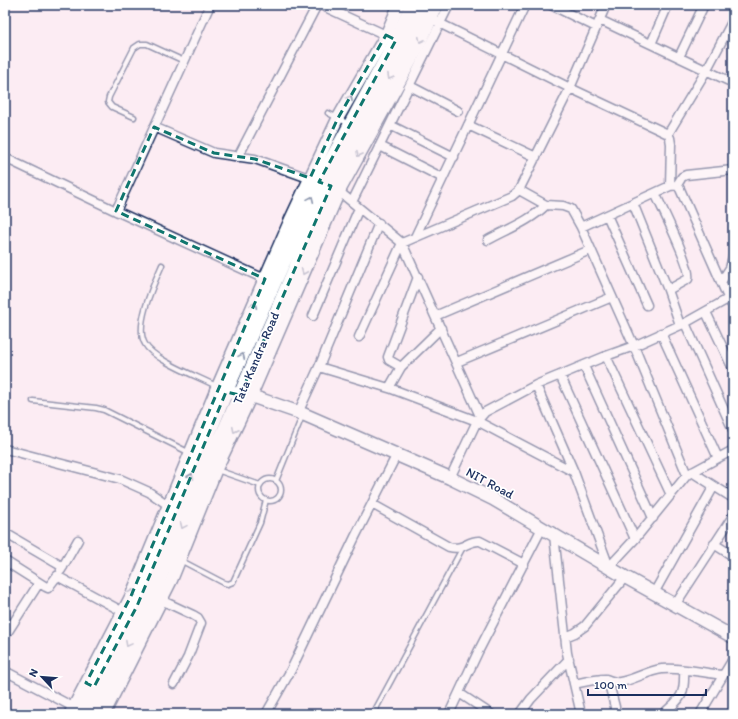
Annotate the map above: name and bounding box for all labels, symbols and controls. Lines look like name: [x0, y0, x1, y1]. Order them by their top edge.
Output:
one-way arrow: [418, 36, 426, 43]
one-way arrow: [387, 73, 394, 81]
one-way arrow: [345, 95, 352, 102]
one-way arrow: [357, 150, 364, 157]
one-way arrow: [307, 196, 315, 203]
one-way arrow: [301, 268, 309, 275]
one-way arrow: [249, 301, 257, 309]
street label: Tata Kandra Road: [230, 310, 282, 406]
one-way arrow: [237, 353, 245, 361]
one-way arrow: [232, 425, 240, 433]
street label: NIT Road: [463, 464, 517, 502]
one-way arrow: [186, 472, 194, 480]
one-way arrow: [180, 521, 188, 529]
one-way arrow: [128, 589, 136, 596]
one-way arrow: [126, 639, 133, 647]
north arrow: [22, 657, 62, 697]
text: N: [26, 667, 41, 679]
scale bar: [588, 671, 706, 697]
text: 100 m: [594, 678, 627, 692]

